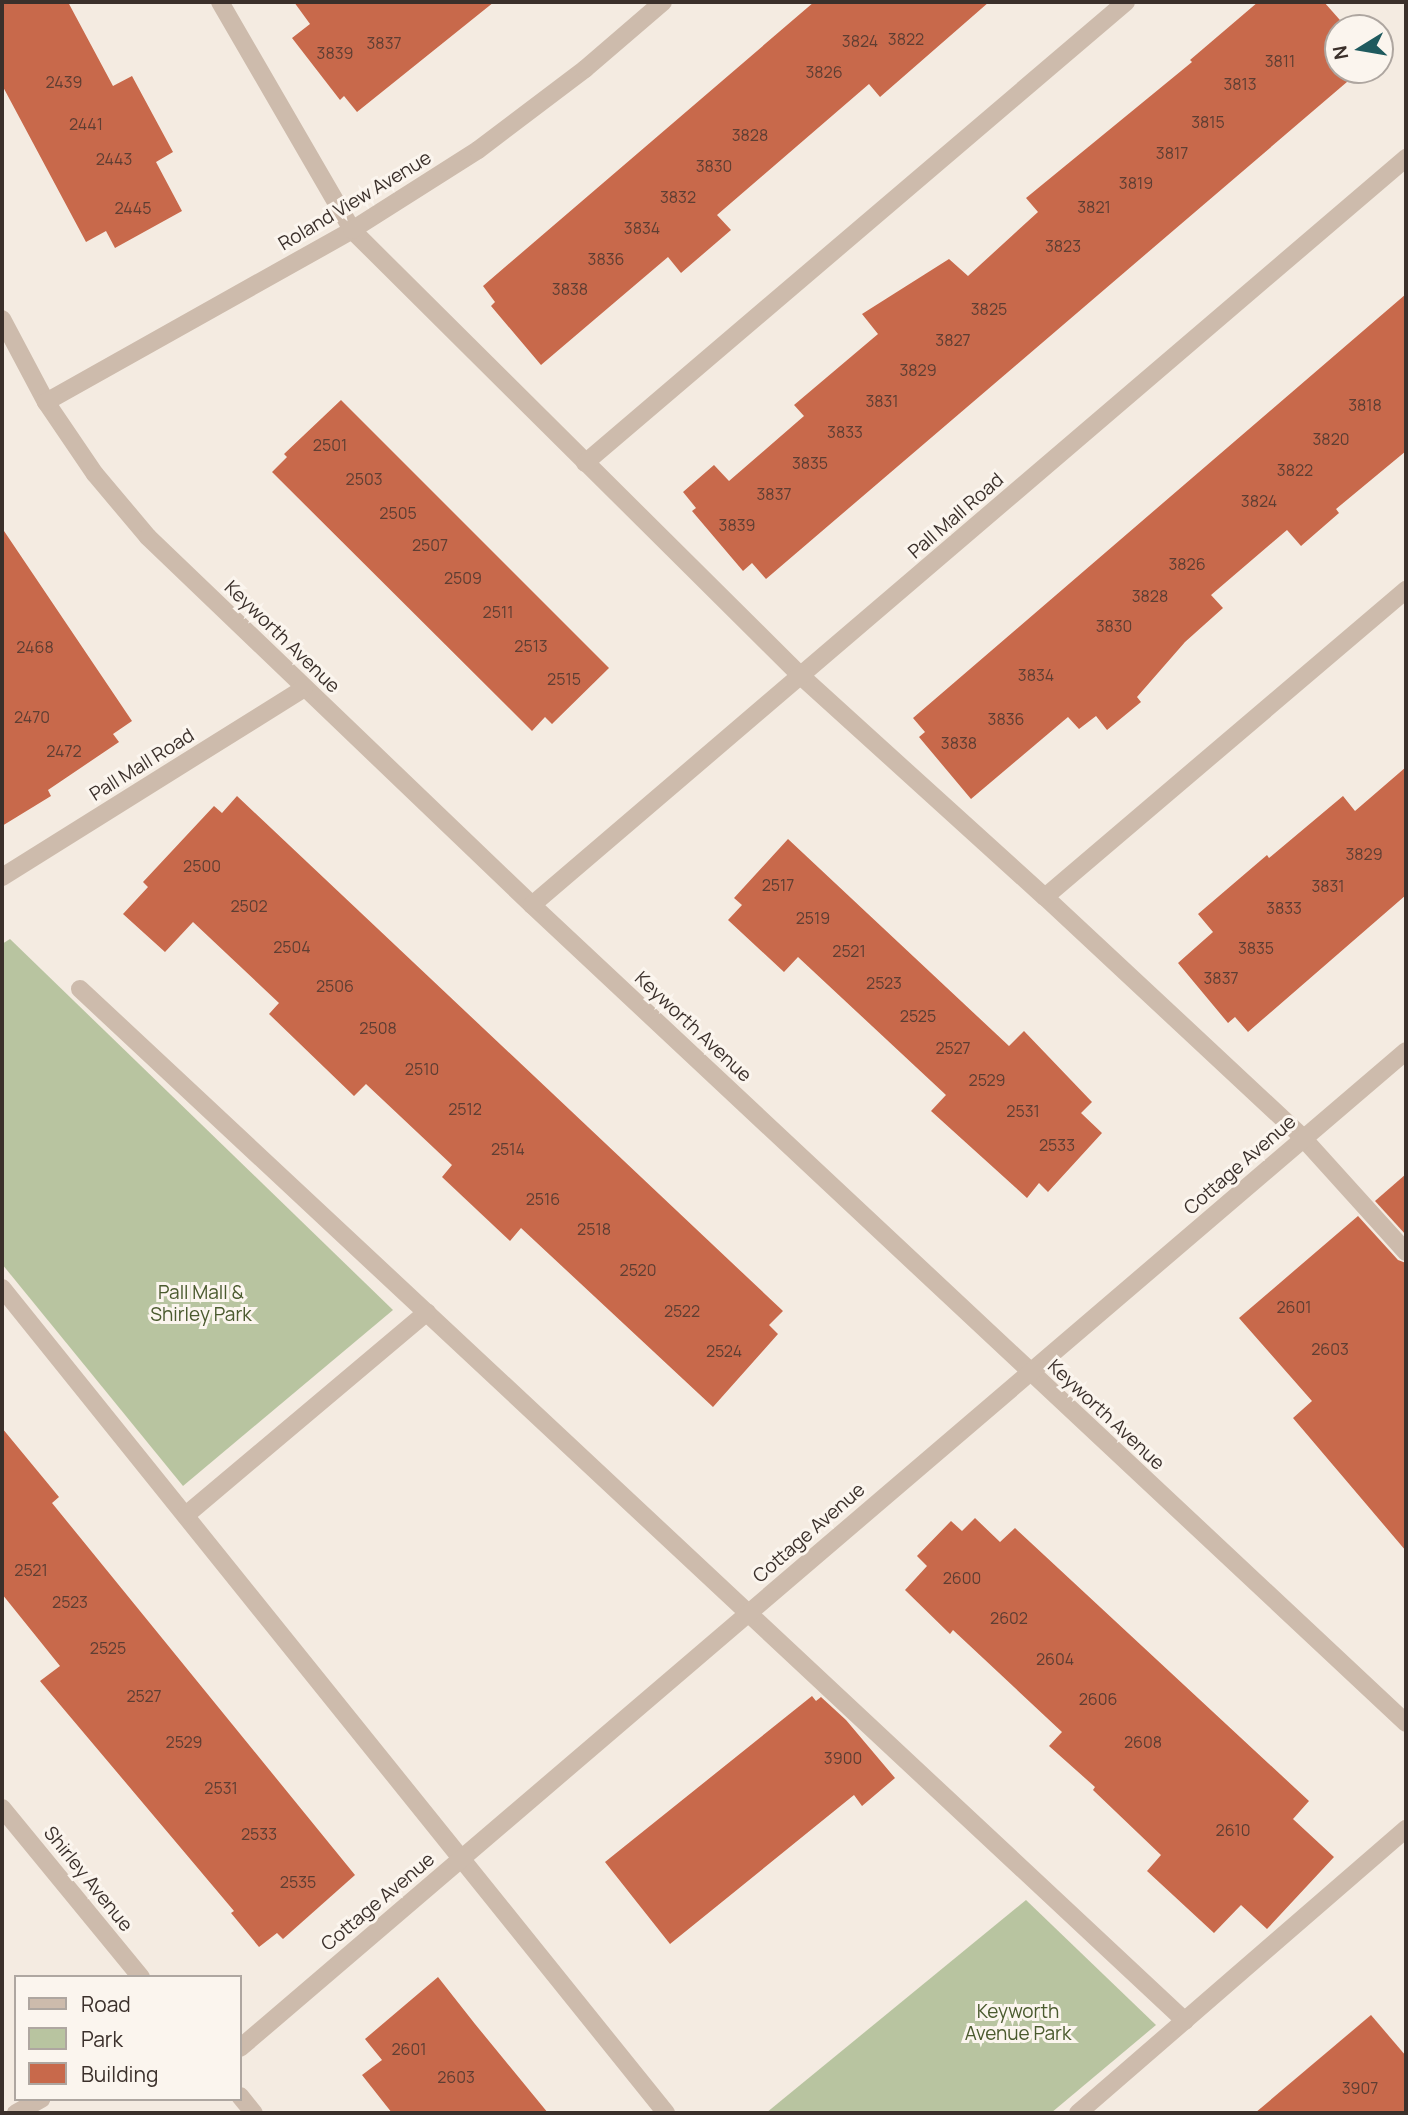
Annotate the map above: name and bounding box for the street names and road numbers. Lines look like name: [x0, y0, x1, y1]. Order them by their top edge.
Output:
street label: Roland View Avenue: [274, 146, 436, 256]
street label: Pall Mall Road: [904, 469, 1008, 563]
street label: Keyworth Avenue: [220, 576, 344, 698]
street label: Pall Mall Road: [86, 724, 198, 806]
street label: Keyworth Avenue: [630, 967, 756, 1087]
street label: Cottage Avenue: [1179, 1110, 1301, 1220]
street label: Keyworth Avenue: [1043, 1355, 1169, 1475]
street label: Cottage Avenue: [748, 1478, 870, 1588]
street label: Shirley Avenue: [39, 1822, 137, 1936]
street label: Cottage Avenue: [317, 1848, 439, 1956]

